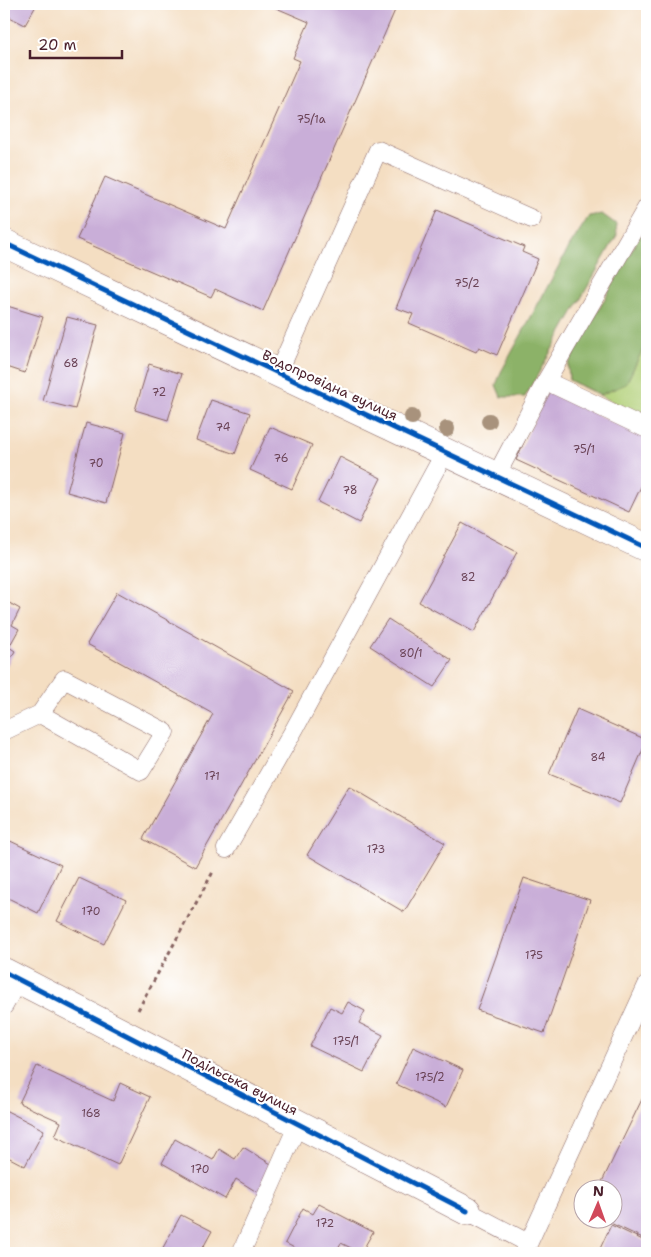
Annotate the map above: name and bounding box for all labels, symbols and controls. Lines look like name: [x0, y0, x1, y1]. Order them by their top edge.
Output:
scale bar: [30, 28, 122, 60]
text: 20 m: [38, 35, 77, 55]
house number: 75/1а: [296, 112, 326, 127]
house number: 75/2: [454, 276, 480, 291]
street label: Водопровідна вулиця: [259, 346, 401, 424]
house number: 68: [64, 356, 78, 371]
house number: 72: [152, 385, 166, 400]
house number: 74: [216, 420, 231, 435]
house number: 75/1: [573, 442, 595, 457]
house number: 76: [274, 451, 288, 466]
house number: 70: [88, 456, 104, 471]
house number: 78: [343, 483, 357, 498]
house number: 82: [461, 570, 475, 585]
house number: 80/1: [399, 646, 423, 661]
house number: 84: [591, 750, 606, 765]
house number: 171: [204, 769, 220, 784]
house number: 173: [367, 842, 385, 857]
house number: 170: [81, 904, 101, 919]
house number: 175: [525, 948, 543, 963]
house number: 175/1: [333, 1034, 359, 1049]
street label: Подільська вулиця: [179, 1045, 301, 1119]
house number: 175/2: [415, 1070, 445, 1085]
house number: 168: [81, 1106, 101, 1121]
house number: 170: [190, 1162, 210, 1177]
north arrow: [574, 1180, 624, 1230]
text: N: [593, 1182, 604, 1200]
house number: 172: [316, 1216, 334, 1231]

